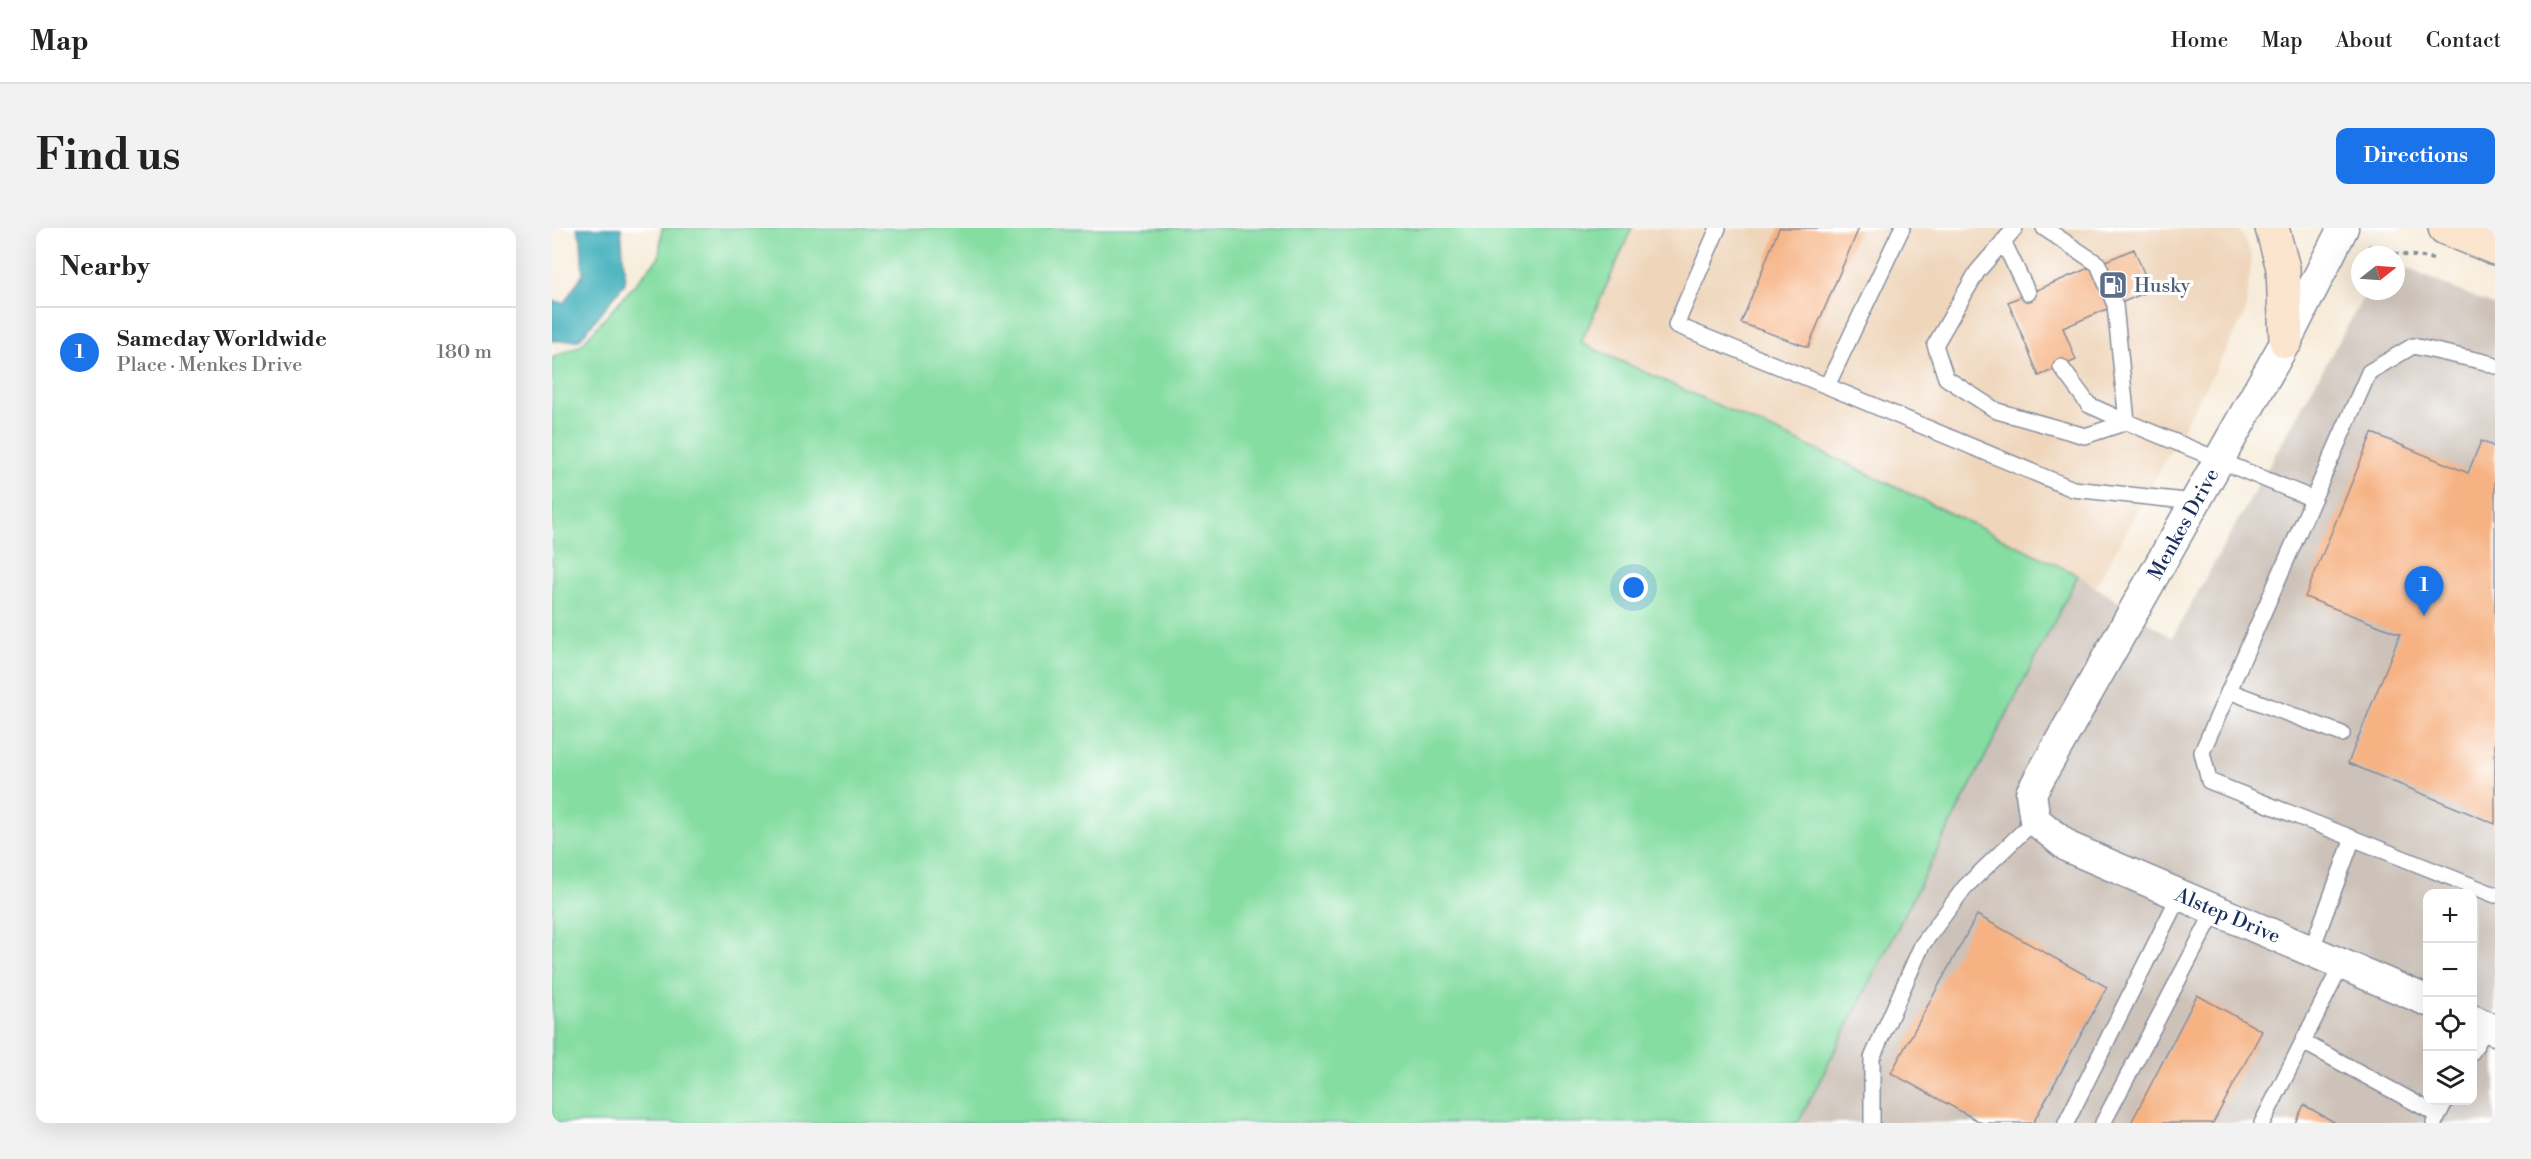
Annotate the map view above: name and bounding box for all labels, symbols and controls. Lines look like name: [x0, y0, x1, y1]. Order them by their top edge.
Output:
text: Map: [30, 24, 89, 59]
text: Home: [2171, 28, 2228, 54]
text: Map: [2261, 28, 2303, 54]
text: About: [2336, 28, 2393, 54]
text: Contact: [2426, 28, 2501, 54]
button: Directions: [2336, 128, 2495, 184]
text: Find us: [36, 130, 180, 183]
north arrow: [2351, 246, 2405, 300]
text: Nearby: [60, 251, 150, 283]
fuel station icon: Husky: [2097, 269, 2129, 301]
place label: Husky: [2134, 274, 2190, 299]
text: Sameday Worldwide: [117, 326, 327, 353]
text: 1: [75, 340, 84, 365]
text: 180 m: [437, 340, 492, 365]
text: Place · Menkes Drive: [117, 353, 302, 378]
street label: Menkes Drive: [2143, 464, 2225, 585]
pin: 1: [2404, 566, 2444, 616]
your location: [1619, 573, 1648, 602]
street label: Alstep Drive: [2170, 883, 2284, 950]
map controls: [2423, 889, 2477, 1105]
button: +: [2423, 889, 2477, 943]
button: −: [2423, 943, 2477, 997]
button: locate: [2423, 997, 2477, 1051]
button: layers: [2423, 1051, 2477, 1105]

